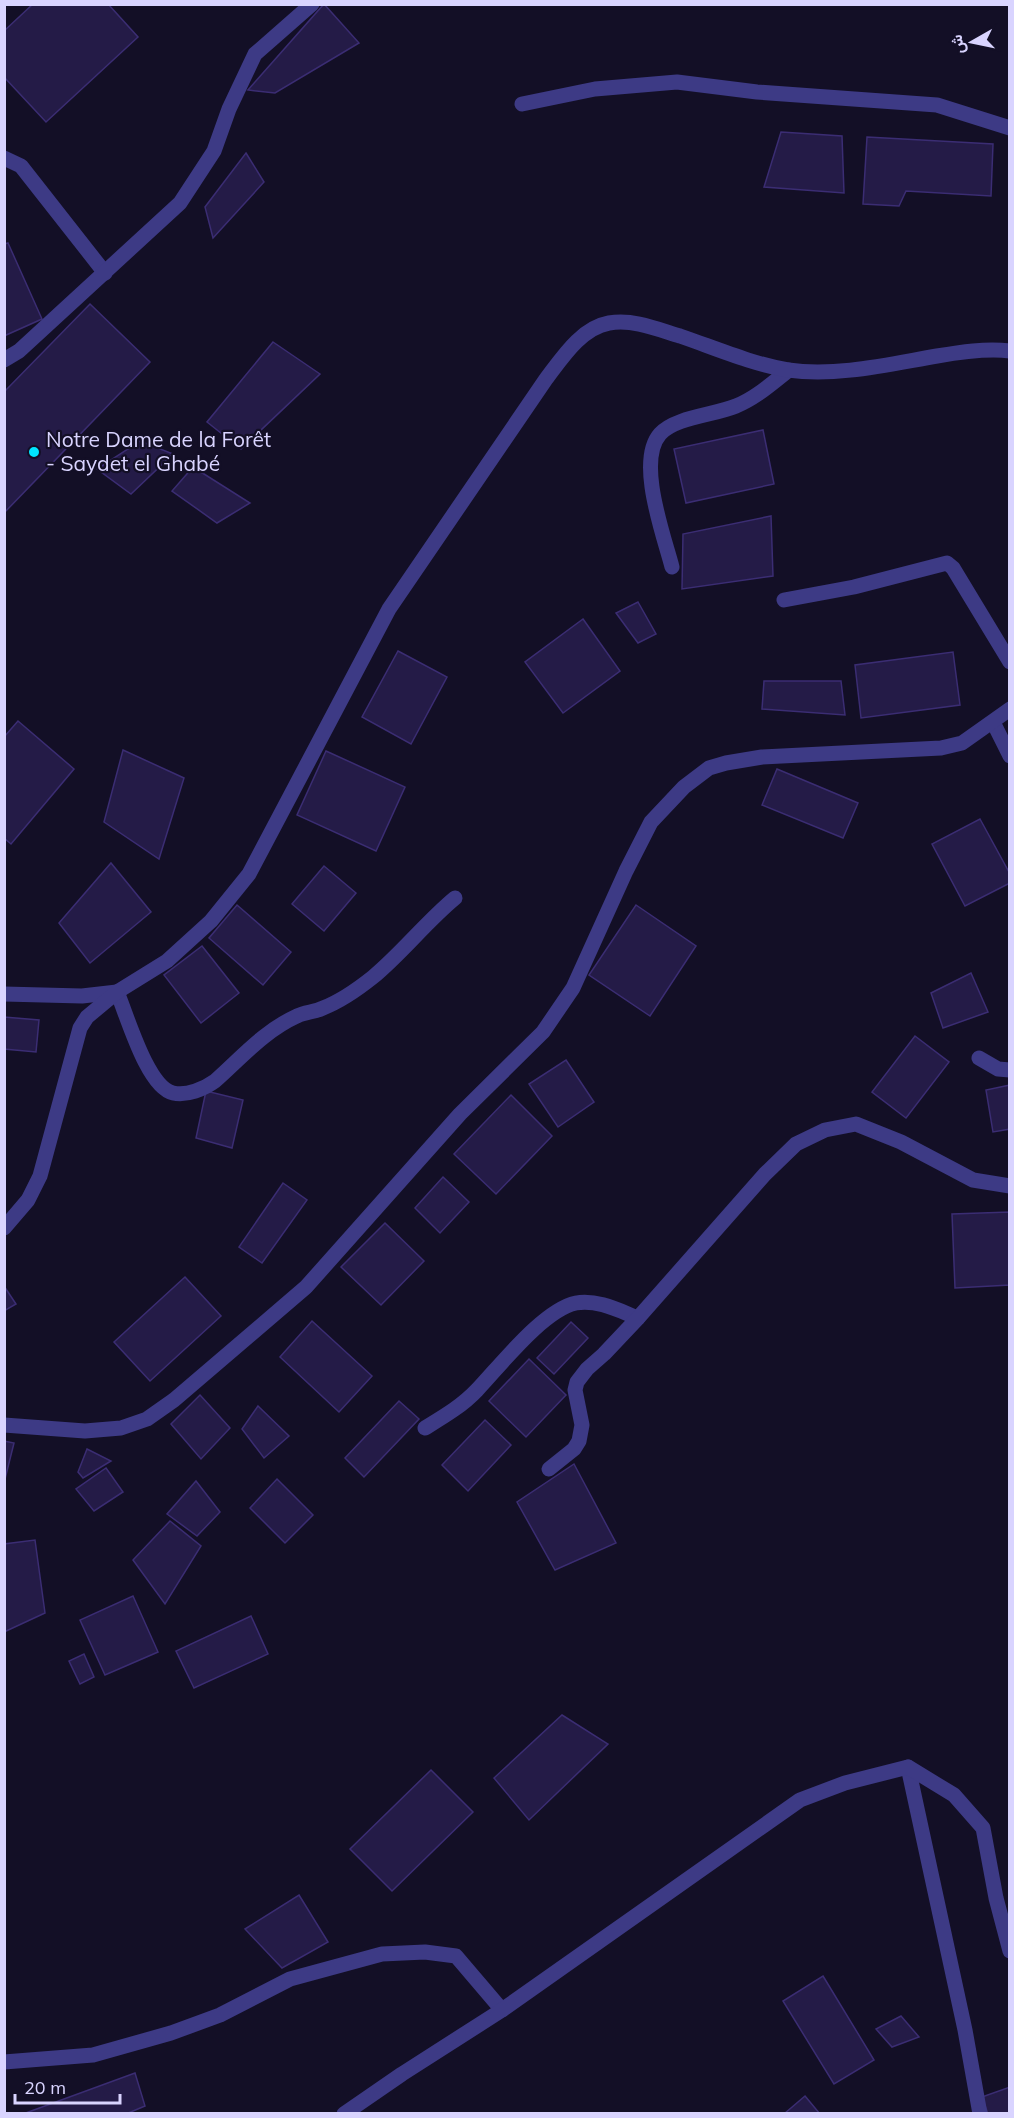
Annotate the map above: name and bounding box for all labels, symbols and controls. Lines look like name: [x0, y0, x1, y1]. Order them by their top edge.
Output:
north arrow: [942, 12, 1002, 72]
text: ش: [946, 33, 969, 55]
place label: Notre Dame de la Forêt - Saydet el Ghabé: [46, 426, 271, 476]
marker: Notre Dame de la Forêt - Saydet el Ghabé: [27, 445, 41, 459]
scale bar: [15, 2067, 120, 2105]
text: 20 m: [24, 2076, 66, 2099]

